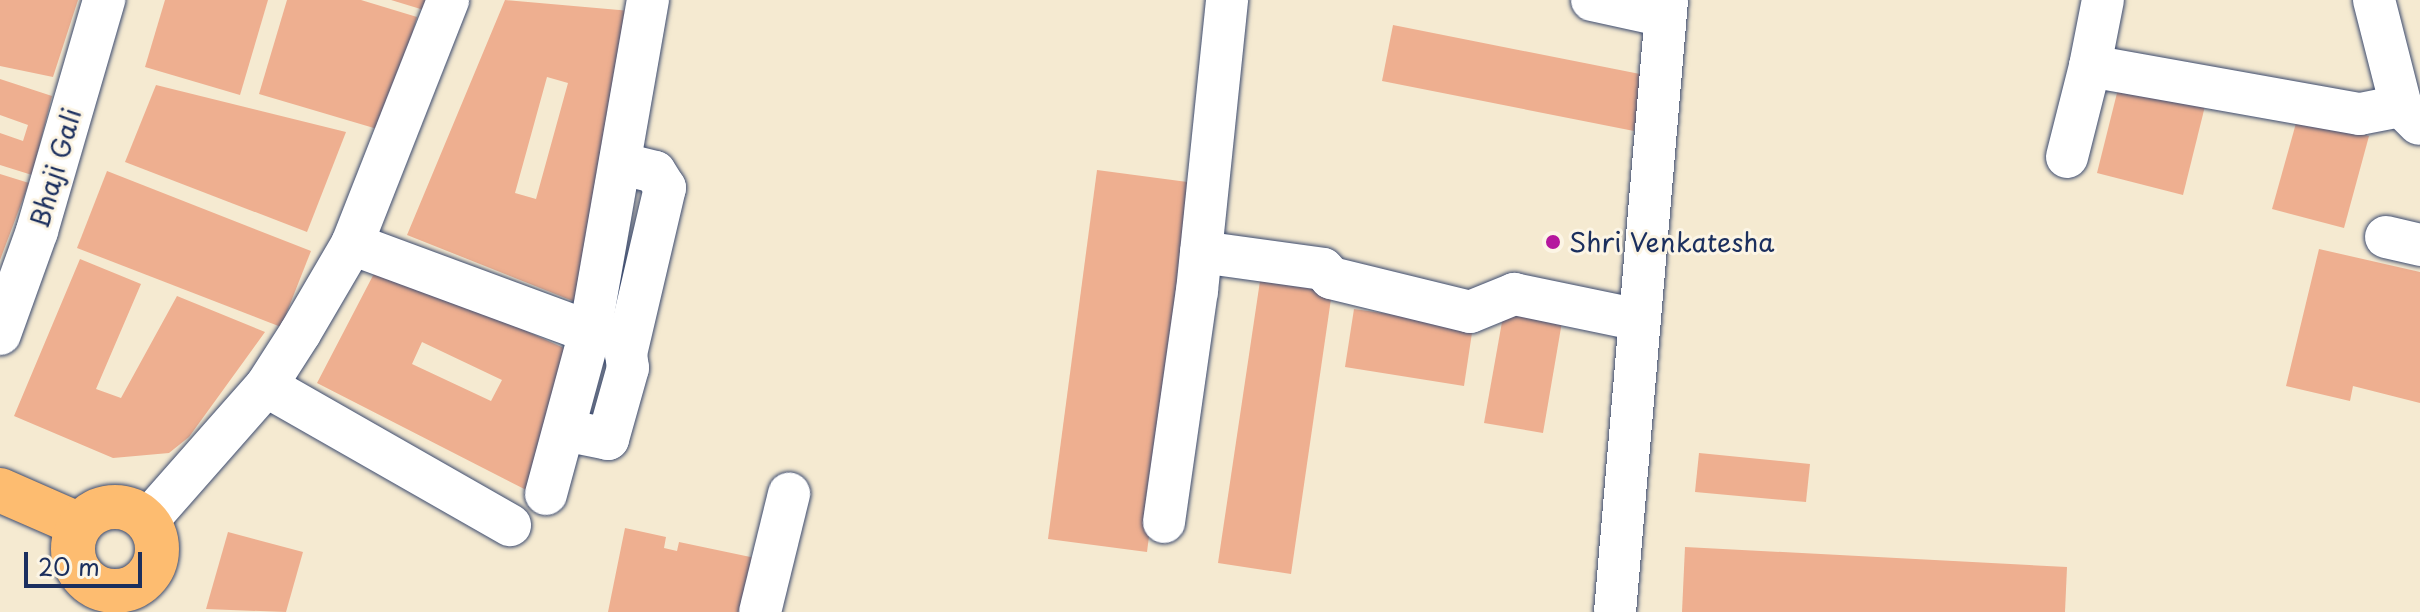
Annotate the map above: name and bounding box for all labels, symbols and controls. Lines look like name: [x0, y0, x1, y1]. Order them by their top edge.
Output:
street label: Bhaji Gali: [23, 104, 87, 232]
place label: Shri Venkatesha: [1569, 226, 1774, 258]
marker: Shri Venkatesha: [1544, 233, 1562, 251]
scale bar: [28, 536, 146, 586]
text: 20 m: [38, 548, 100, 584]

